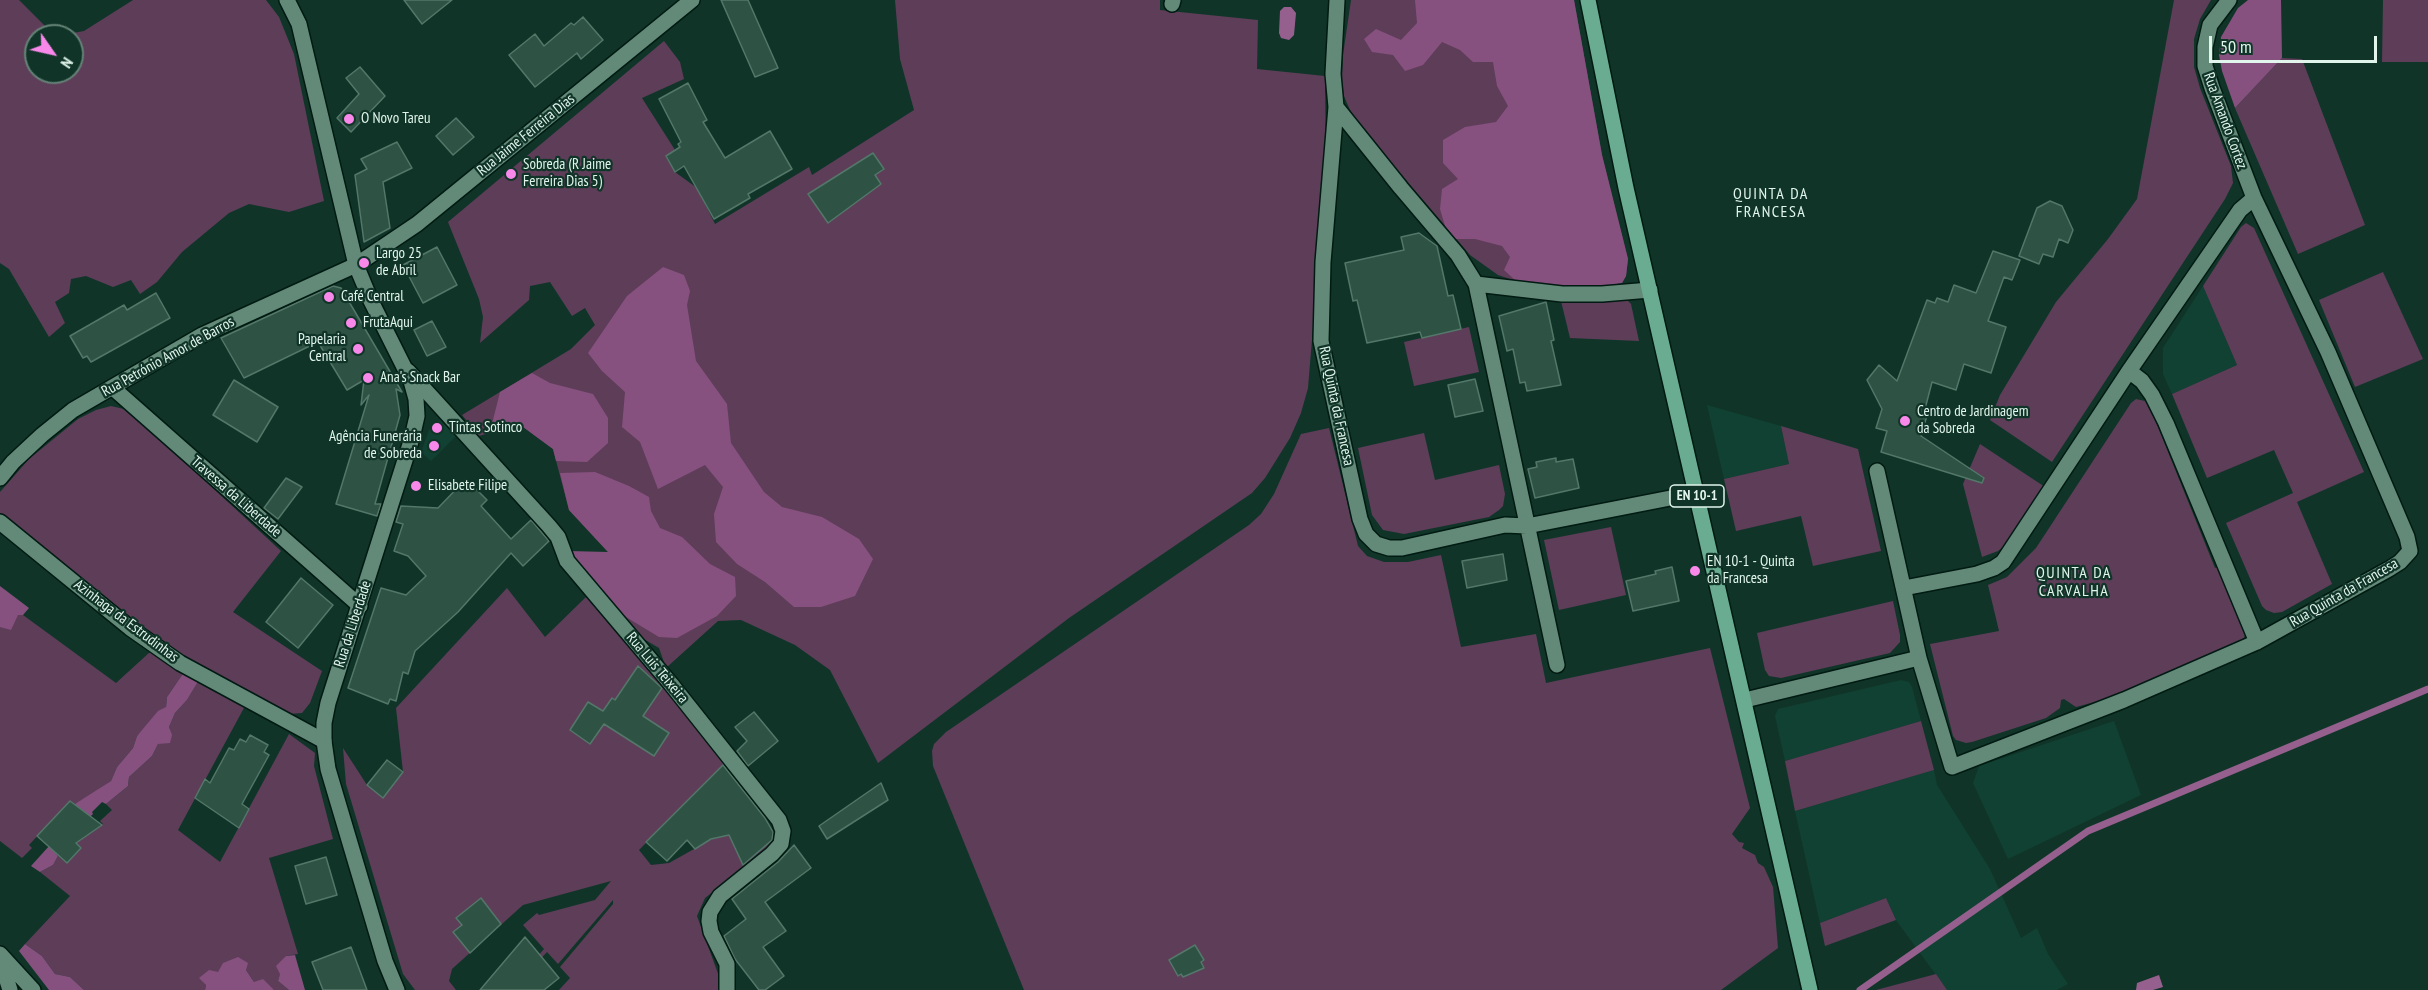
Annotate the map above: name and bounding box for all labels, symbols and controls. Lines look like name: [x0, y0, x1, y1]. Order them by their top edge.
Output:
north arrow: [24, 24, 84, 84]
scale bar: [2212, 24, 2380, 62]
text: 50 m: [2220, 35, 2252, 58]
text: N: [57, 54, 78, 72]
street label: Rua Amando Cortez: [2199, 70, 2251, 172]
street label: Rua Jaime Ferreira Dias: [474, 90, 578, 180]
place label: O Novo Tareu: [361, 110, 431, 128]
marker: O Novo Tareu: [342, 112, 356, 126]
place label: Sobreda (R Jaime Ferreira Dias 5): [523, 156, 611, 191]
marker: Sobreda (R Jaime Ferreira Dias 5): [504, 167, 518, 181]
district label: QUINTA DA FRANCESA: [1733, 184, 1809, 222]
place label: Largo 25 de Abril: [376, 245, 422, 280]
marker: Largo 25 de Abril: [357, 256, 371, 270]
place label: Café Central: [341, 288, 404, 306]
marker: Café Central: [322, 290, 336, 304]
street label: Rua Petrónio Amor de Barros: [98, 313, 238, 401]
place label: FrutaAqui: [363, 314, 413, 332]
marker: FrutaAqui: [344, 316, 358, 330]
place label: Papelaria Central: [298, 331, 346, 366]
marker: Papelaria Central: [351, 342, 365, 356]
street label: Rua Quinta da Francesa: [1315, 345, 1357, 467]
place label: Ana's Snack Bar: [380, 369, 460, 387]
marker: Ana's Snack Bar: [361, 371, 375, 385]
place label: Centro de Jardinagem da Sobreda: [1917, 403, 2028, 438]
marker: Centro de Jardinagem da Sobreda: [1898, 414, 1912, 428]
place label: Tintas Sotinco: [449, 419, 522, 437]
marker: Tintas Sotinco: [430, 421, 444, 435]
place label: Agência Funerária de Sobreda: [329, 428, 422, 463]
marker: Agência Funerária de Sobreda: [427, 439, 441, 453]
street label: Travessa da Liberdade: [187, 453, 285, 541]
place label: Elisabete Filipe: [428, 477, 507, 495]
marker: Elisabete Filipe: [409, 479, 423, 493]
road number: EN 10-1: [1670, 485, 1724, 507]
place label: EN 10-1 - Quinta da Francesa: [1707, 553, 1795, 588]
street label: Rua Quinta da Francesa: [2287, 555, 2401, 631]
district label: QUINTA DA CARVALHA: [2036, 563, 2112, 601]
marker: EN 10-1 - Quinta da Francesa: [1688, 564, 1702, 578]
street label: Azinhaga da Estrudinhas: [70, 576, 182, 666]
street label: Rua da Liberdade: [331, 578, 375, 670]
street label: Rua Luis Teixeira: [622, 629, 692, 707]

